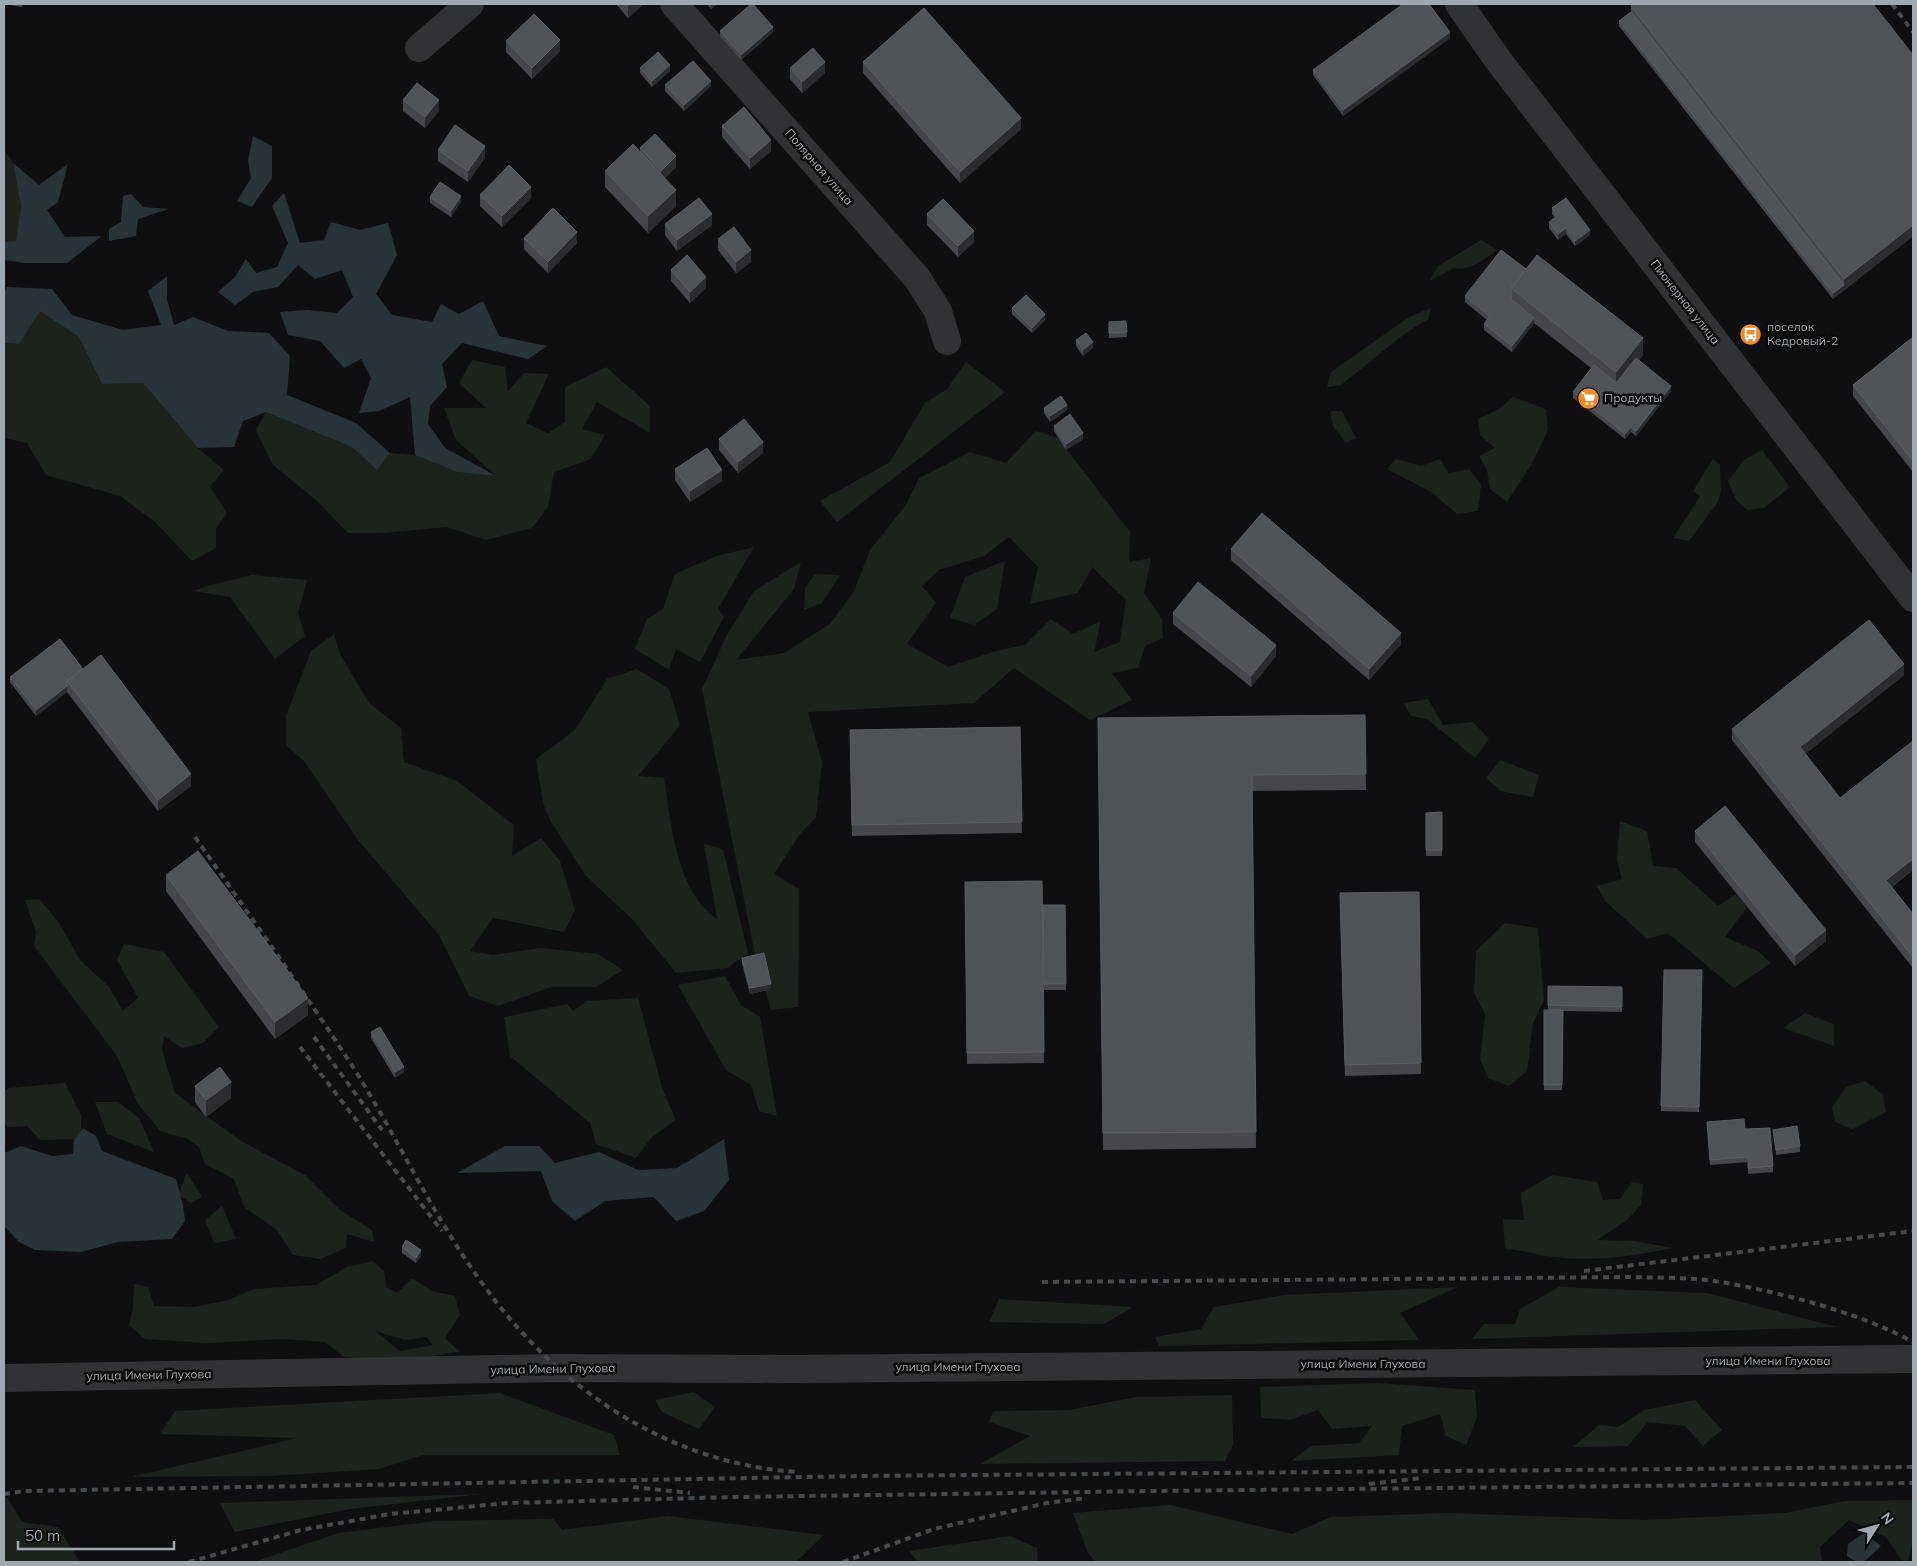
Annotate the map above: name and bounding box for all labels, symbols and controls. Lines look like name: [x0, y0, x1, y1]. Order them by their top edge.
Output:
street label: Полярная улица: [782, 125, 857, 208]
street label: Пионерная улица: [1648, 256, 1723, 347]
place label: поселок Кедровый-2: [1767, 319, 1838, 348]
bus stop icon: поселок Кедровый-2: [1739, 322, 1763, 346]
supermarket icon: Продукты: [1576, 386, 1600, 410]
place label: Продукты: [1604, 390, 1662, 405]
street label: улица Имени Глухова: [1705, 1353, 1831, 1368]
street label: улица Имени Глухова: [1300, 1356, 1426, 1371]
street label: улица Имени Глухова: [895, 1359, 1021, 1374]
street label: улица Имени Глухова: [490, 1360, 616, 1377]
street label: улица Имени Глухова: [86, 1366, 212, 1383]
north arrow: [1852, 1501, 1902, 1551]
text: N: [1877, 1509, 1898, 1528]
scale bar: [18, 1518, 174, 1550]
text: 50 m: [25, 1526, 60, 1545]

